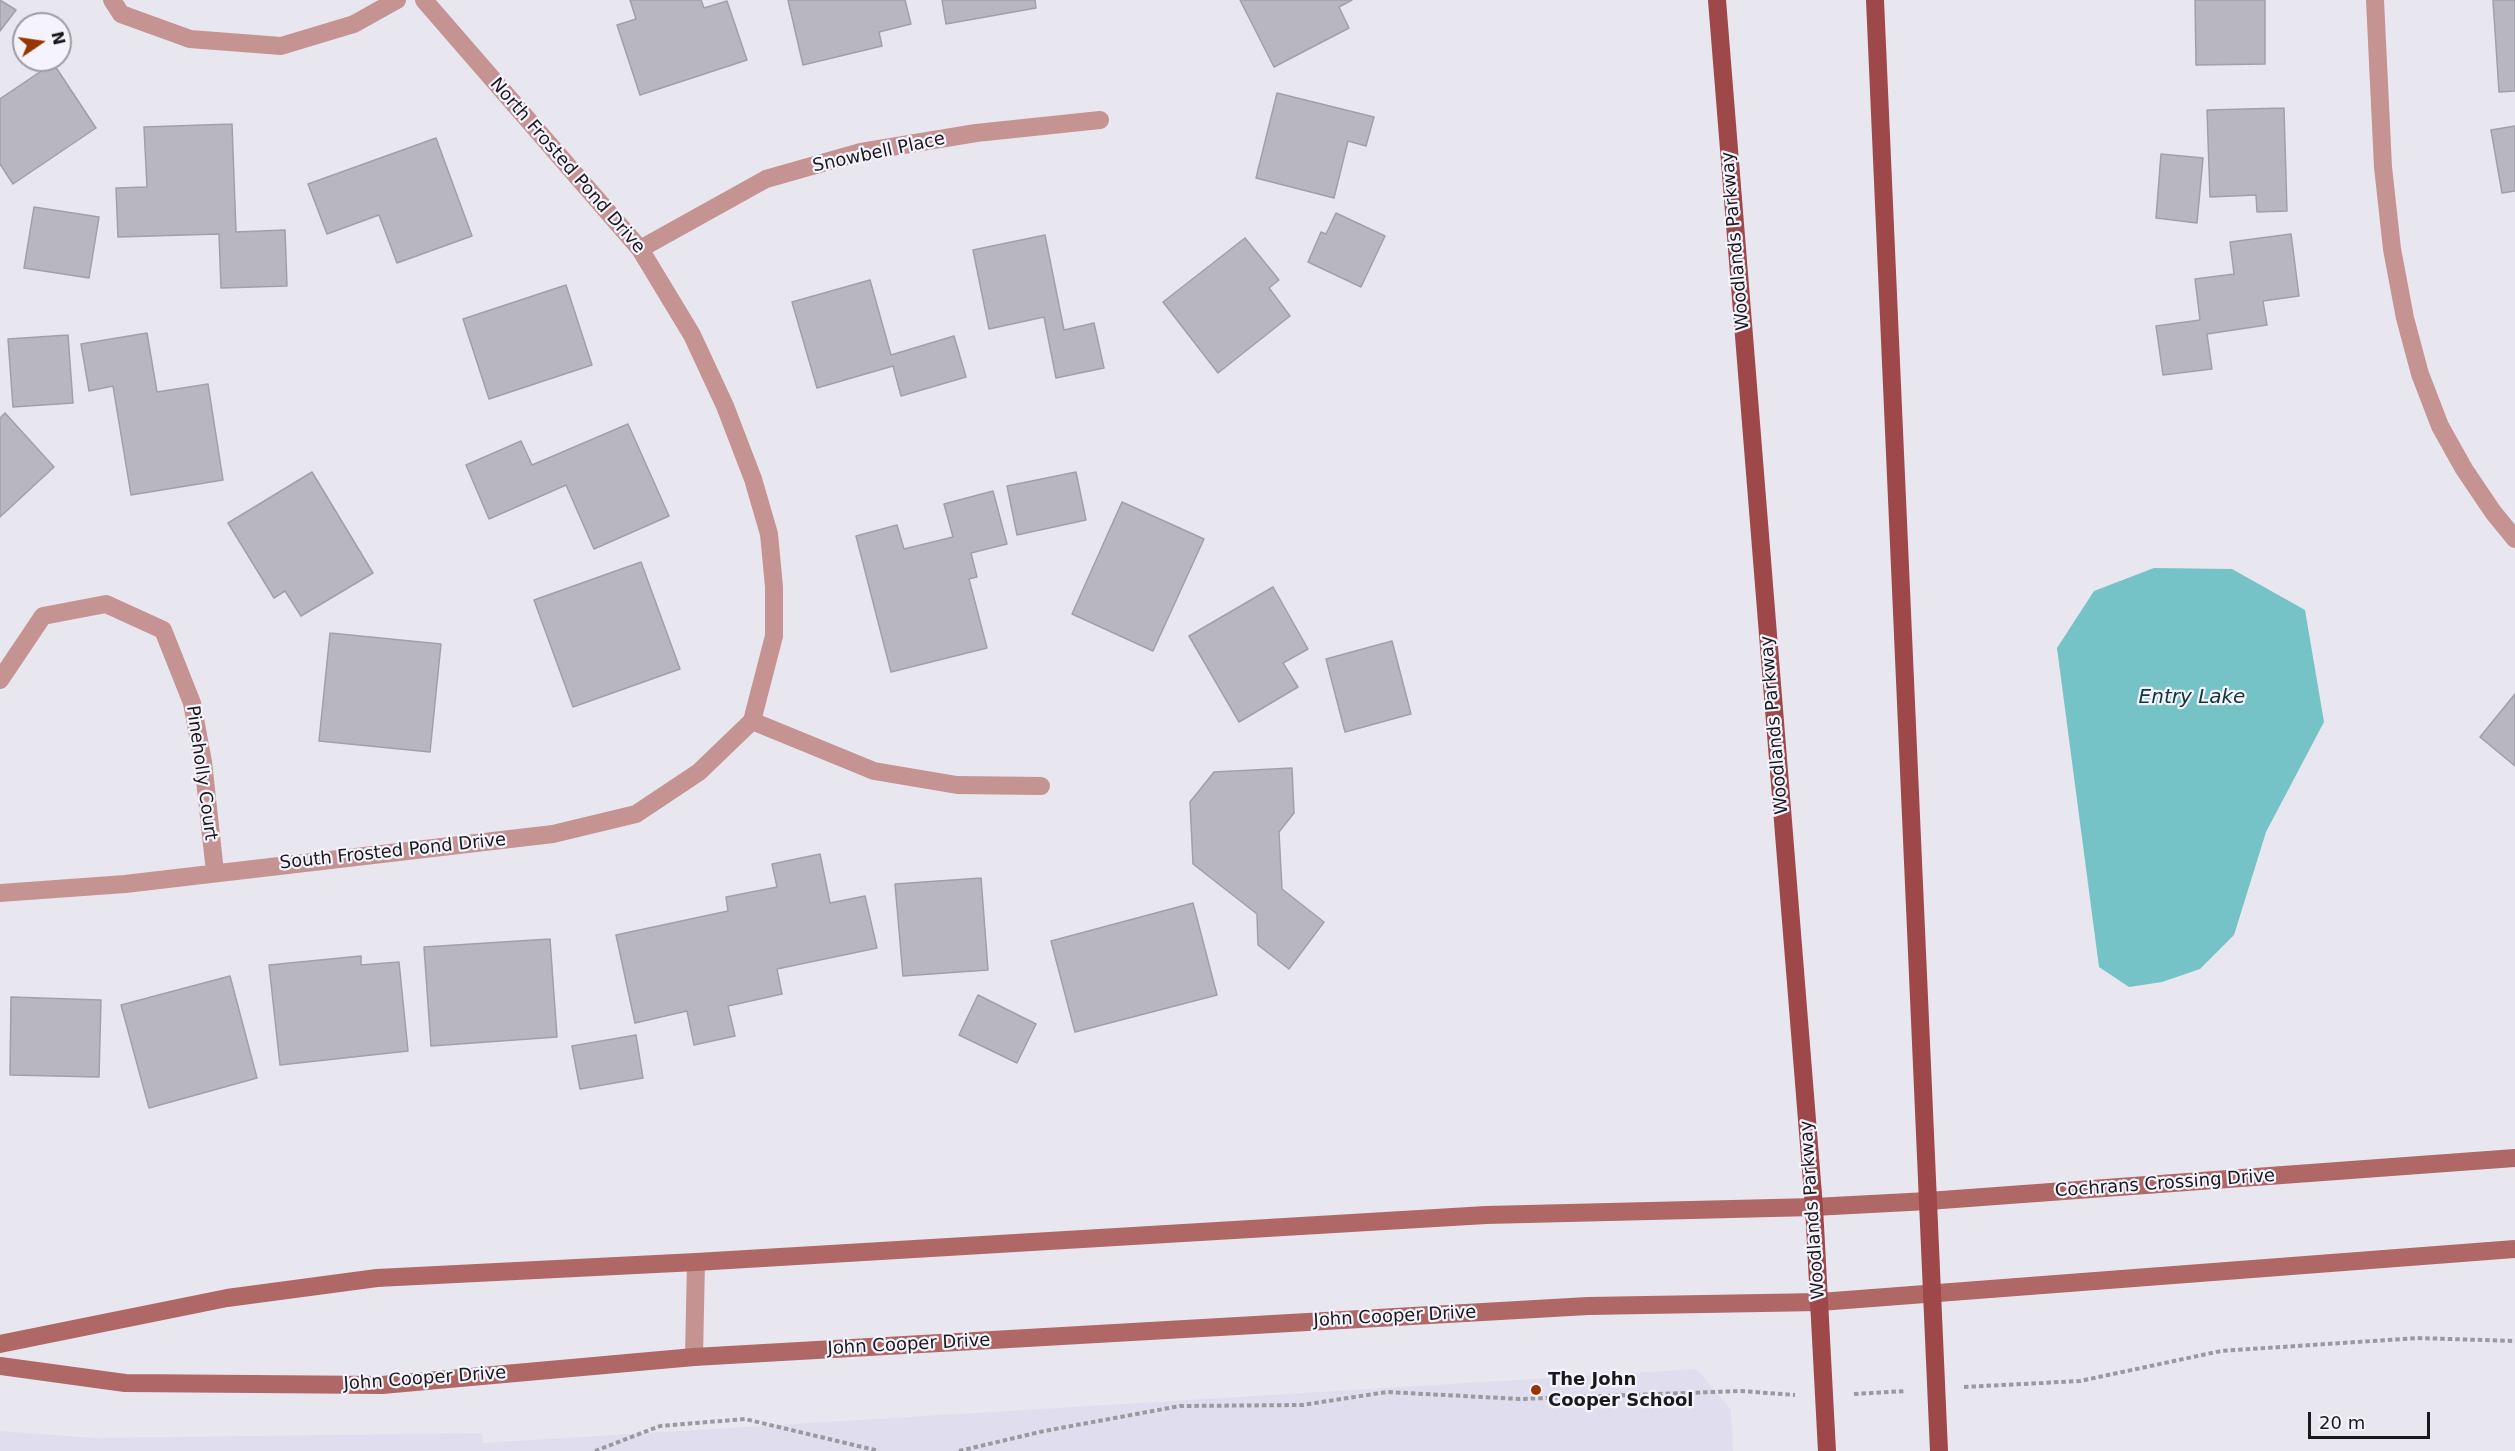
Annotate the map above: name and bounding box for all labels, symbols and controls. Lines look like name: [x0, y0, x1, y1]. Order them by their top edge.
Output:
north arrow: [12, 12, 72, 72]
text: N: [47, 30, 69, 47]
street label: North Frosted Pond Drive: [485, 74, 649, 258]
street label: Snowbell Place: [811, 128, 947, 178]
street label: Woodlands Parkway: [1717, 151, 1755, 331]
street label: Woodlands Parkway: [1756, 635, 1794, 815]
water label: Entry Lake: [2139, 686, 2245, 710]
street label: Pineholly Court: [181, 704, 221, 842]
street label: South Frosted Pond Drive: [279, 829, 507, 875]
street label: Woodlands Parkway: [1796, 1120, 1830, 1300]
street label: Cochrans Crossing Drive: [2054, 1166, 2276, 1202]
street label: John Cooper Drive: [1313, 1302, 1477, 1332]
street label: John Cooper Drive: [827, 1330, 991, 1360]
street label: John Cooper Drive: [343, 1363, 507, 1395]
place label: The John Cooper School: [1548, 1369, 1694, 1412]
marker: The John Cooper School: [1529, 1383, 1543, 1397]
scale bar: [2311, 1400, 2432, 1438]
text: 20 m: [2319, 1412, 2365, 1433]

